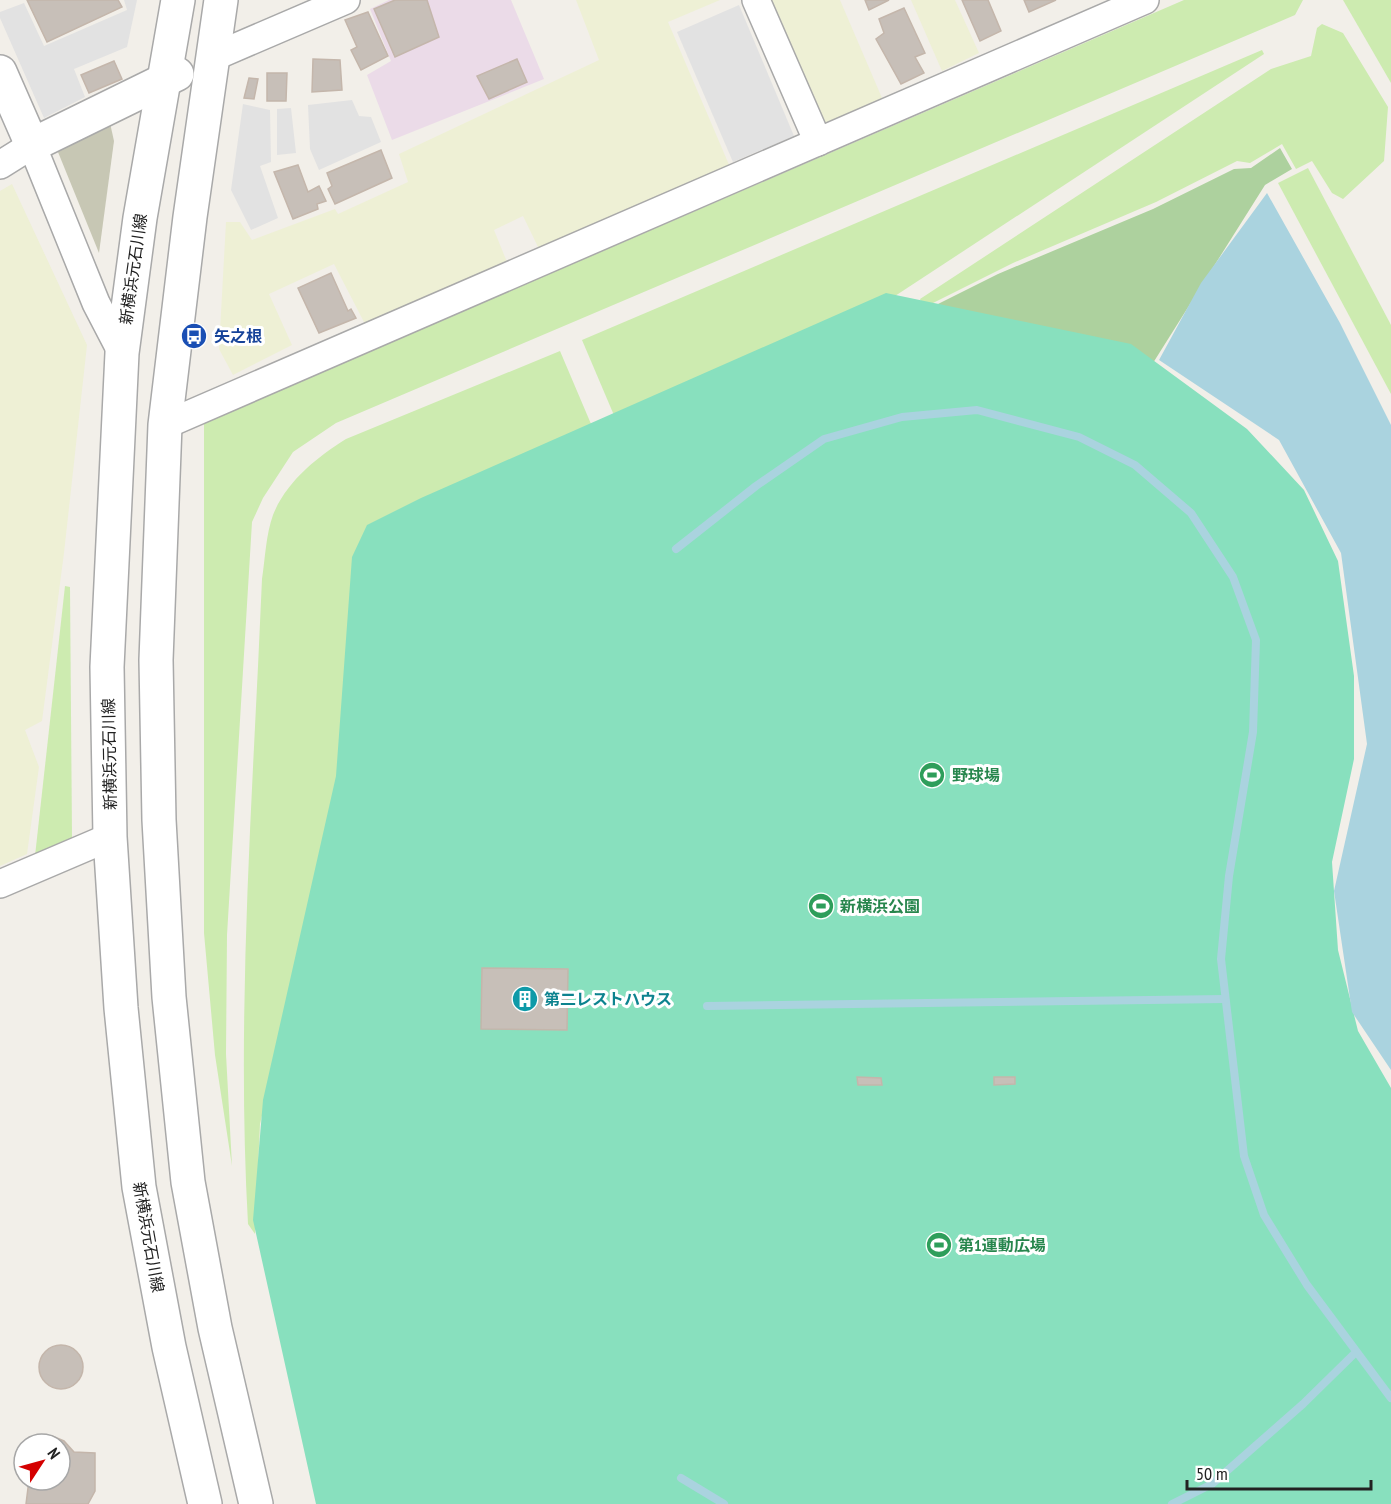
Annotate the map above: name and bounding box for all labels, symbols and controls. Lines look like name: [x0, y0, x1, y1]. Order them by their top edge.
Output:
street label: 新横浜元石川線: [115, 212, 151, 326]
bus stop icon: 矢之根: [179, 321, 209, 351]
place label: 矢之根: [214, 326, 262, 346]
street label: 新横浜元石川線: [98, 698, 120, 810]
sports icon: 野球場: [917, 760, 947, 790]
place label: 野球場: [952, 765, 1000, 785]
sports icon: 新横浜公園: [806, 891, 836, 921]
place label: 新横浜公園: [840, 896, 920, 916]
building icon: 第二レストハウス: [510, 984, 540, 1014]
place label: 第二レストハウス: [544, 989, 672, 1009]
street label: 新横浜元石川線: [129, 1180, 169, 1294]
sports icon: 第1運動広場: [924, 1230, 954, 1260]
place label: 第1運動広場: [958, 1235, 1046, 1255]
north arrow: [12, 1432, 72, 1492]
text: N: [44, 1444, 65, 1463]
scale bar: [1187, 1453, 1372, 1491]
text: 50 m: [1196, 1462, 1228, 1485]

